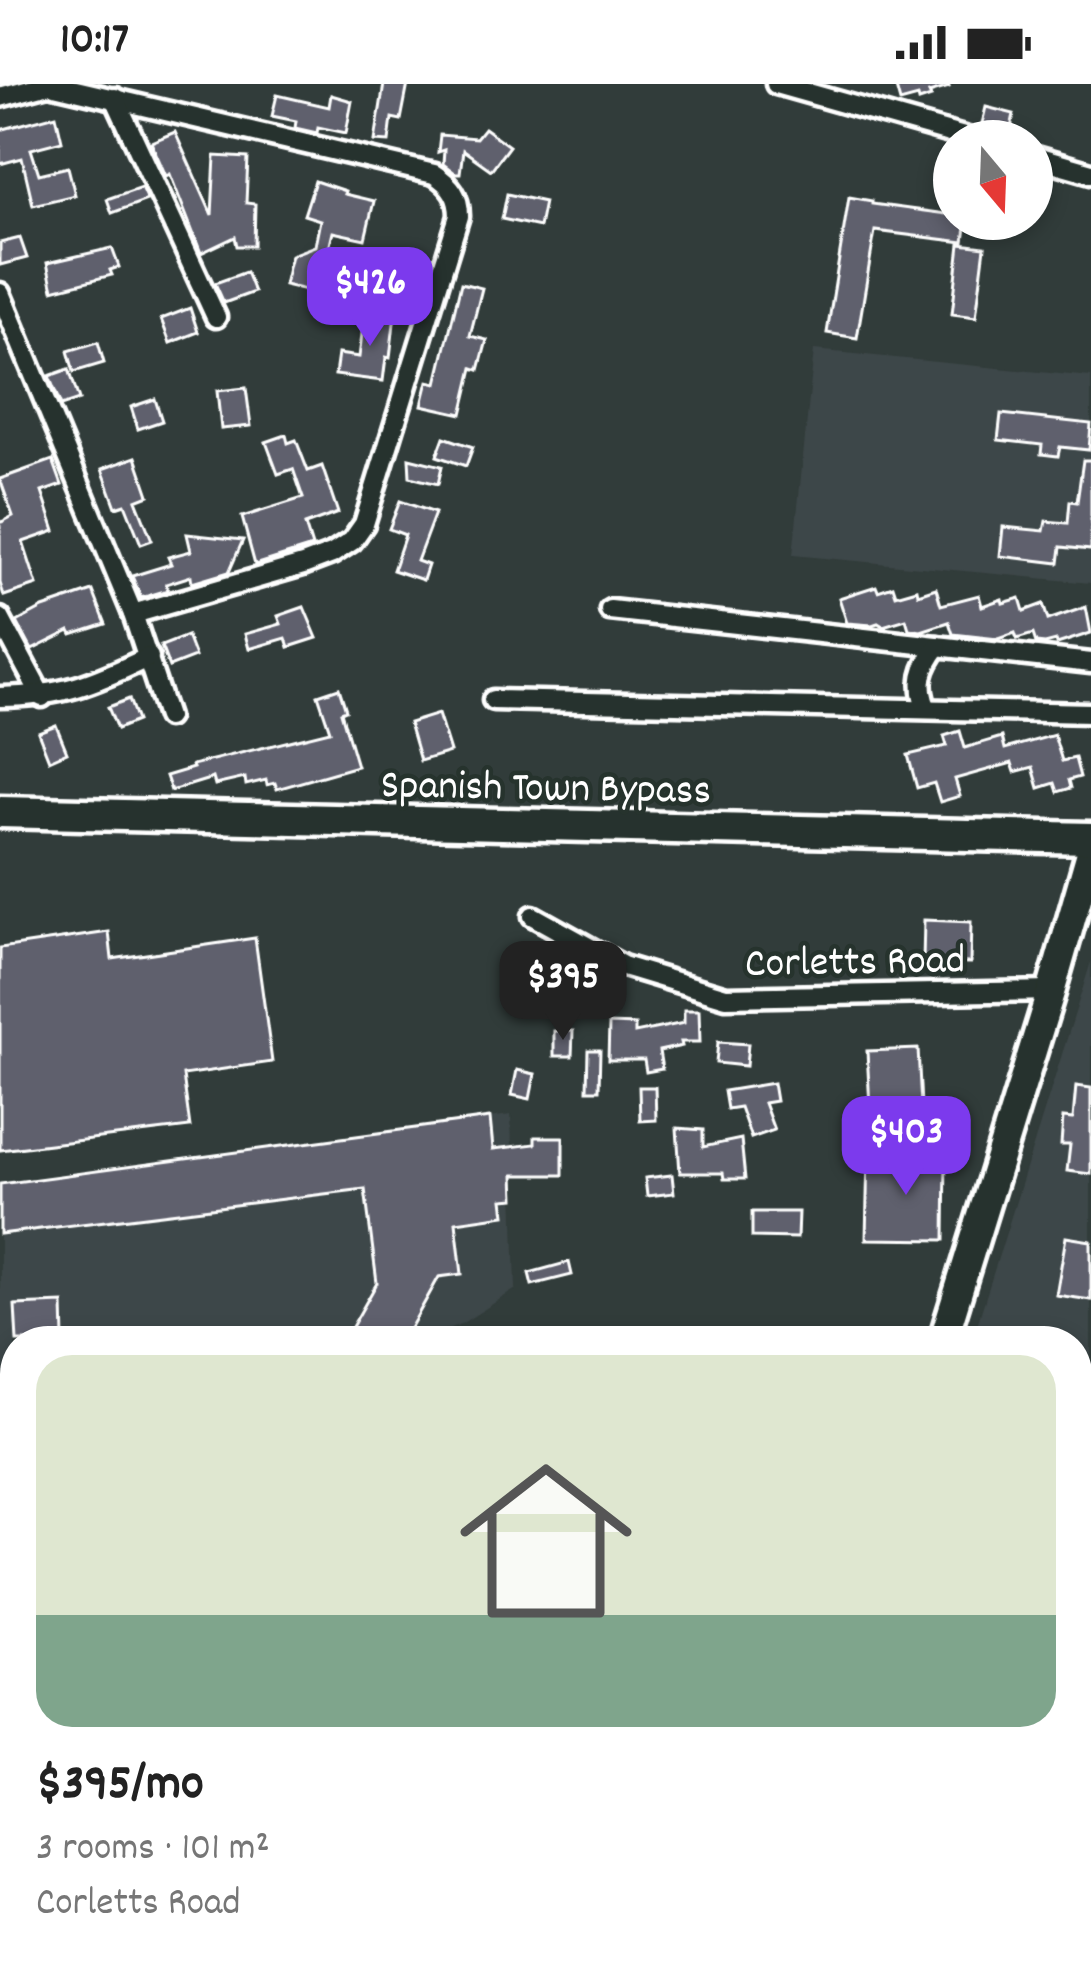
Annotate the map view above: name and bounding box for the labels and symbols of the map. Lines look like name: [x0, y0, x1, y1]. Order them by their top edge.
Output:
north arrow: [933, 120, 1053, 240]
pin: $426: [299, 247, 441, 349]
street label: Spanish Town Bypass: [380, 758, 712, 824]
street label: Corletts Road: [744, 933, 966, 997]
pin: $395: [492, 941, 634, 1043]
pin: $403: [835, 1096, 977, 1198]

